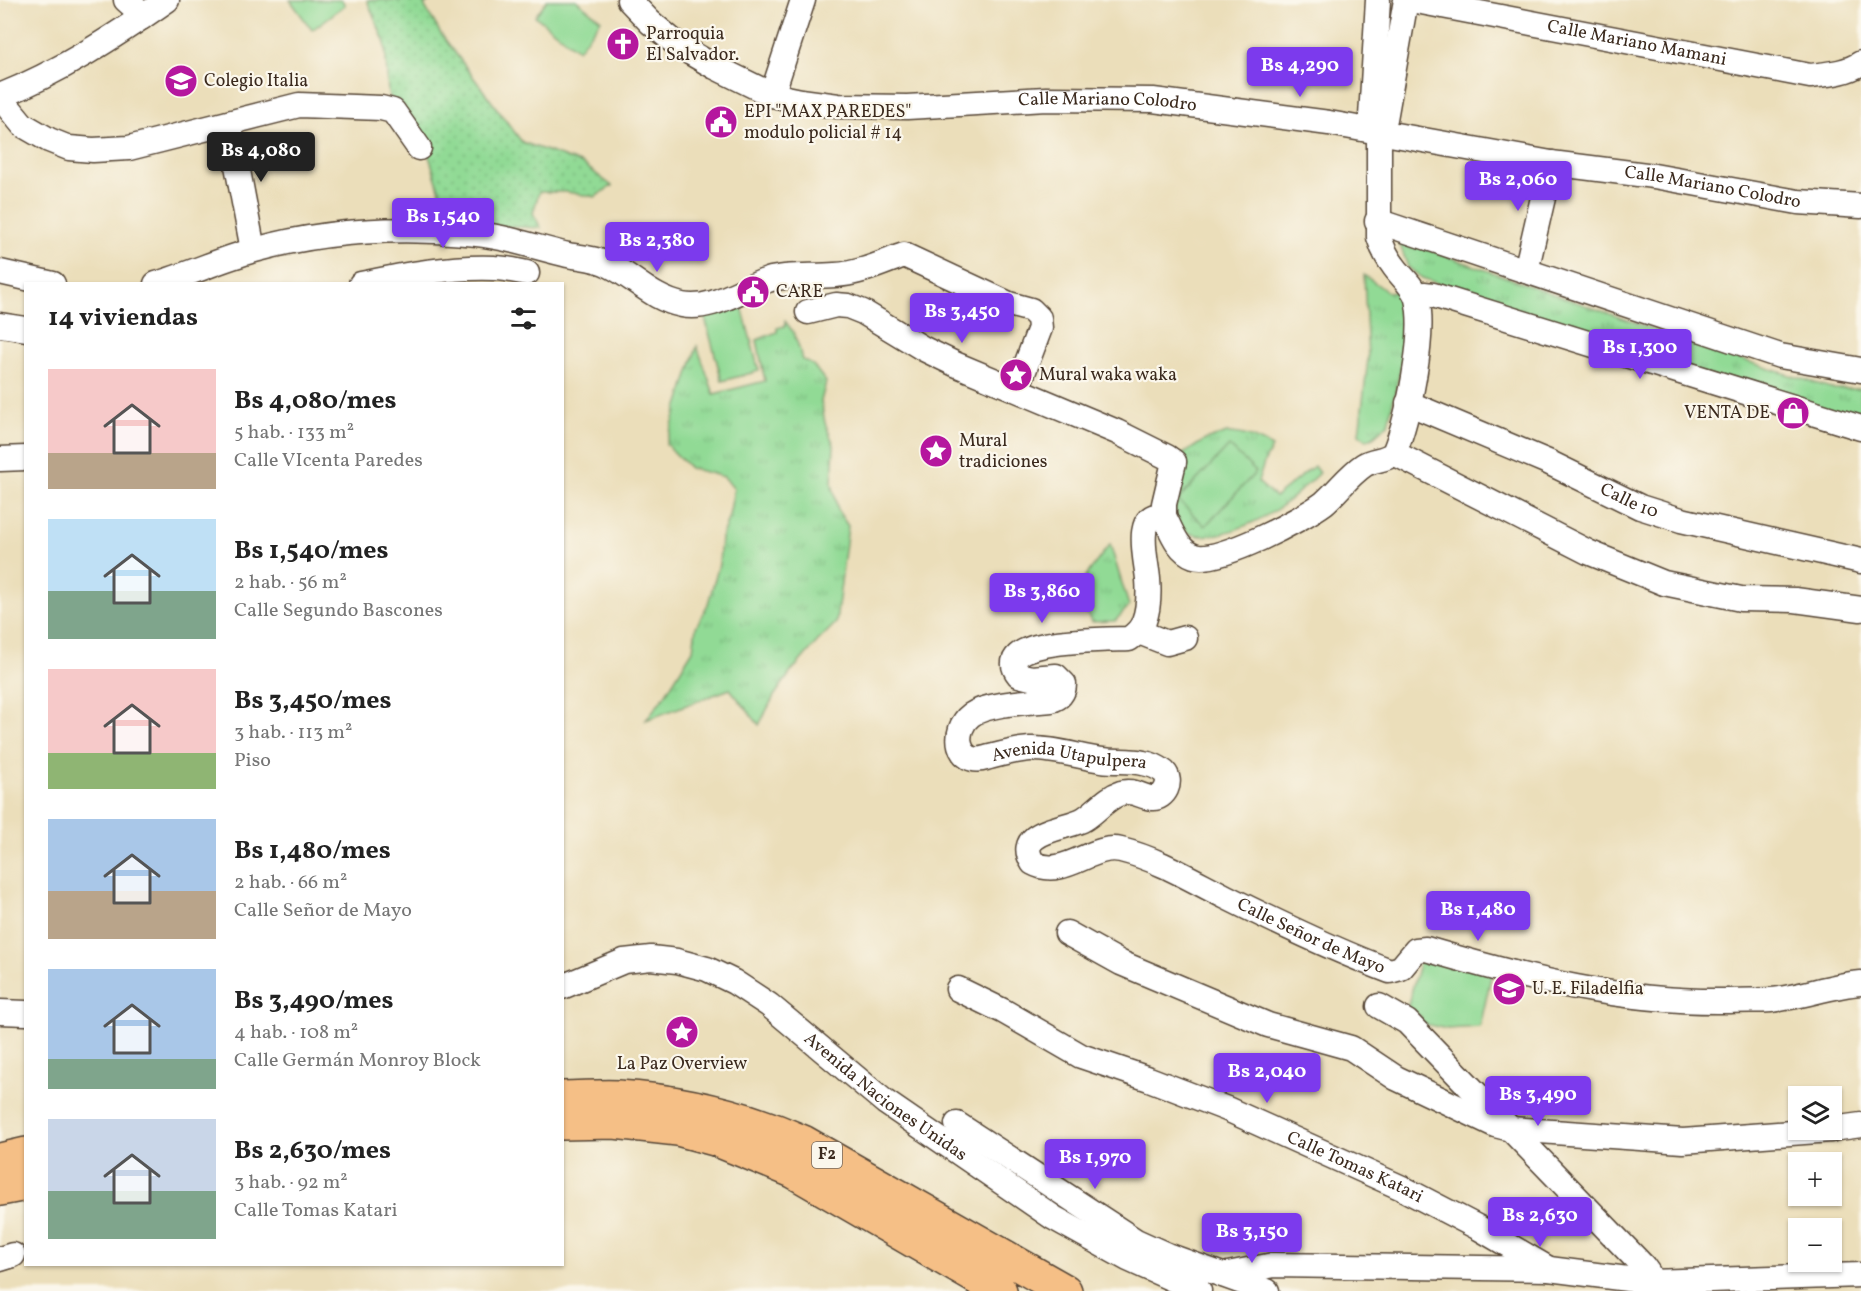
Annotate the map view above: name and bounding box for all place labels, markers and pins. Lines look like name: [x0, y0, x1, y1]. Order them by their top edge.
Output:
place label: Parroquia El Salvador.: [646, 22, 739, 68]
church icon: Parroquia El Salvador.: [605, 26, 641, 62]
pin: Bs 4,290: [1238, 47, 1362, 98]
school or university icon: Colegio Italia: [163, 63, 199, 99]
place label: Colegio Italia: [204, 69, 308, 94]
place label: EPI "MAX PAREDES" modulo policial # 14: [744, 100, 912, 146]
public building icon: EPI "MAX PAREDES" modulo policial # 14: [703, 104, 739, 140]
pin: Bs 4,080: [199, 132, 323, 183]
pin: Bs 2,060: [1456, 161, 1580, 212]
pin: Bs 1,540: [381, 198, 505, 249]
pin: Bs 2,380: [595, 222, 719, 273]
public building icon: CARE: [735, 274, 771, 310]
place label: CARE: [776, 280, 823, 305]
pin: Bs 3,450: [900, 293, 1024, 344]
pin: Bs 1,300: [1578, 329, 1702, 380]
place icon: Mural waka waka: [998, 357, 1034, 393]
place label: Mural waka waka: [1039, 363, 1177, 388]
shop icon: VENTA DE: [1775, 395, 1811, 431]
place label: VENTA DE: [1684, 401, 1770, 426]
place label: Mural tradiciones: [959, 429, 1047, 475]
place icon: Mural tradiciones: [918, 433, 954, 469]
pin: Bs 3,860: [980, 573, 1104, 624]
pin: Bs 1,480: [1416, 891, 1540, 942]
school or university icon: U. E. Filadelfia: [1491, 971, 1527, 1007]
place label: U. E. Filadelfia: [1532, 977, 1644, 1002]
place icon: La Paz Overview: [664, 1014, 700, 1050]
place label: La Paz Overview: [617, 1052, 747, 1077]
pin: Bs 2,040: [1205, 1053, 1329, 1104]
pin: Bs 3,490: [1476, 1076, 1600, 1127]
pin: Bs 1,970: [1033, 1139, 1157, 1190]
pin: Bs 2,630: [1478, 1197, 1602, 1248]
pin: Bs 3,150: [1190, 1213, 1314, 1264]

